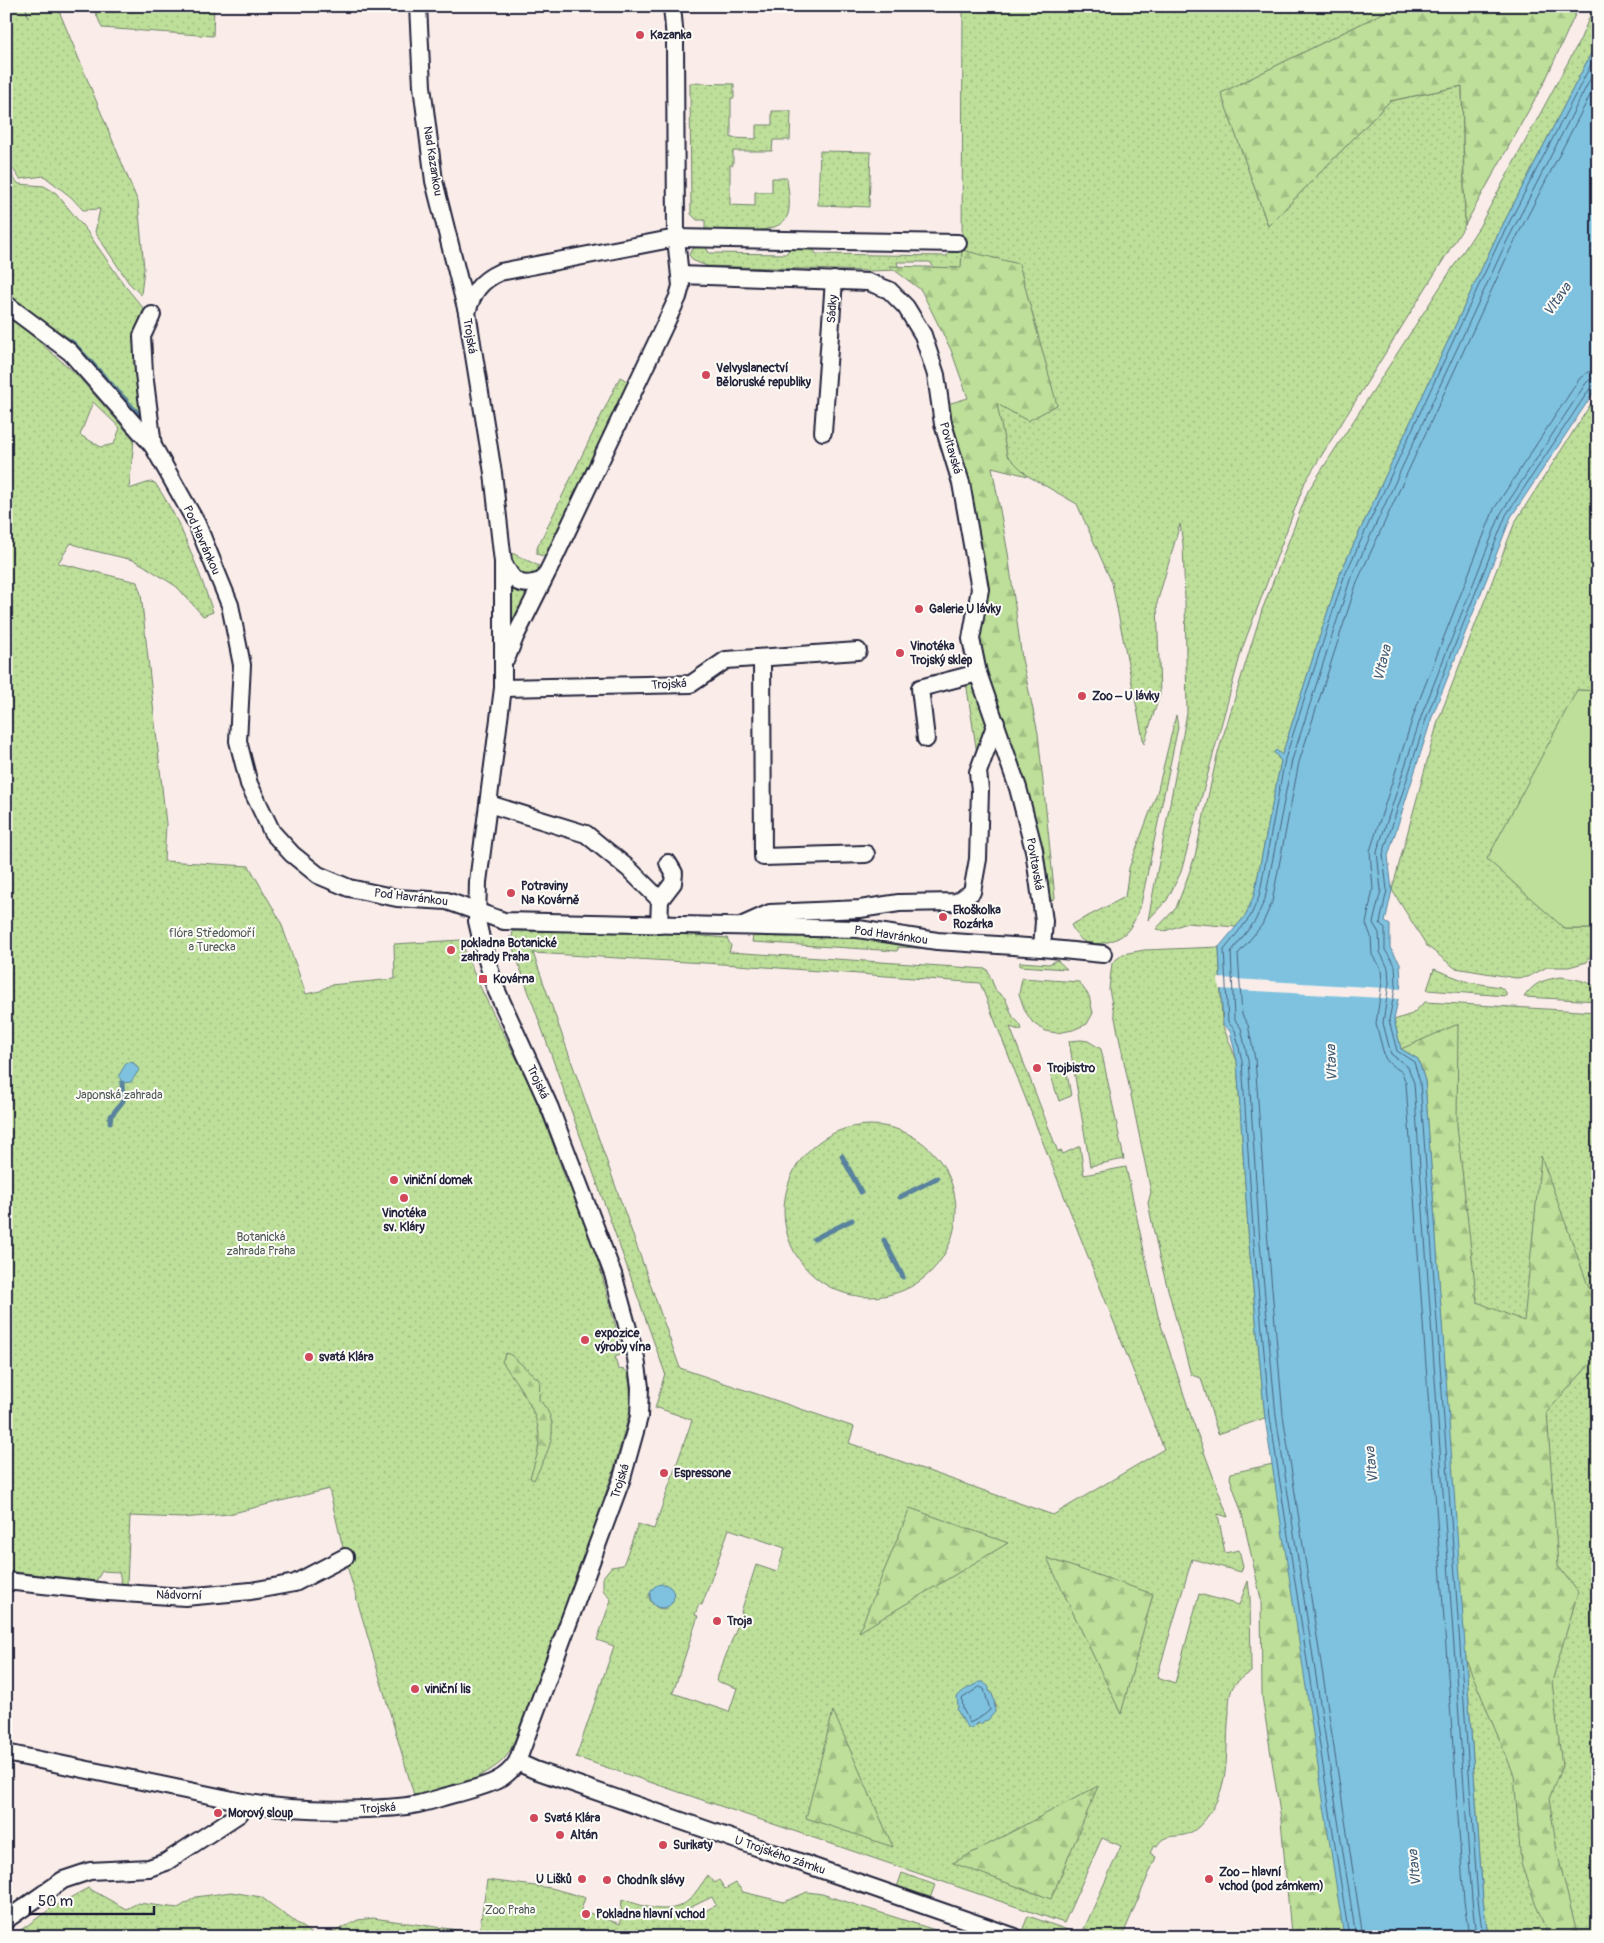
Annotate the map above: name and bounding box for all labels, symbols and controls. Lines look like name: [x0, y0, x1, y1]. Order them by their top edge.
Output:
place label: Kazanka: [650, 28, 692, 43]
marker: Kazanka: [634, 29, 646, 41]
street label: Nad Kazankou: [420, 125, 445, 197]
water label: Vltava: [1540, 278, 1576, 319]
street label: Sádky: [824, 294, 841, 324]
street label: Trojská: [459, 317, 480, 355]
place label: Velvyslanectví Běloruské republiky: [716, 361, 812, 390]
marker: Velvyslanectví Běloruské republiky: [700, 369, 712, 381]
street label: Povltavská: [936, 421, 965, 476]
street label: Pod Havránkou: [180, 503, 224, 577]
place label: Galerie U lávky: [929, 602, 1002, 617]
marker: Galerie U lávky: [913, 603, 925, 615]
place label: Vinotéka Trojský sklep: [909, 639, 973, 668]
water label: Vltava: [1370, 642, 1396, 683]
marker: Vinotéka Trojský sklep: [894, 647, 906, 659]
street label: Trojská: [651, 676, 688, 693]
place label: Zoo – U lávky: [1092, 689, 1160, 704]
marker: Zoo – U lávky: [1076, 690, 1088, 702]
street label: Povltavská: [1023, 837, 1047, 892]
place label: Potraviny Na Kovárně: [521, 879, 580, 908]
street label: Pod Havránkou: [373, 886, 449, 909]
marker: Potraviny Na Kovárně: [505, 887, 517, 899]
place label: Ekoškolka Rozárka: [953, 903, 1001, 932]
marker: Ekoškolka Rozárka: [937, 911, 949, 923]
street label: Pod Havránkou: [853, 923, 929, 948]
park label: flóra Středomoří a Turecka: [169, 926, 255, 955]
place label: pokladna Botanické zahrady Praha: [461, 936, 558, 965]
marker: pokladna Botanické zahrady Praha: [445, 944, 457, 956]
place label: Kovárna: [493, 972, 535, 987]
marker: Kovárna: [477, 973, 489, 985]
water label: Vltava: [1322, 1043, 1341, 1082]
place label: Trojbistro: [1046, 1061, 1096, 1076]
marker: Trojbistro: [1031, 1062, 1043, 1074]
street label: Trojská: [523, 1063, 552, 1102]
park label: Japonská zahrada: [75, 1088, 163, 1103]
place label: viniční domek: [403, 1173, 474, 1188]
marker: viniční domek: [388, 1174, 400, 1186]
marker: Vinotéka sv. Kláry: [398, 1192, 410, 1204]
place label: Vinotéka sv. Kláry: [382, 1206, 427, 1235]
park label: Botanická zahrada Praha: [227, 1230, 296, 1259]
place label: expozice výroby vína: [594, 1326, 651, 1355]
marker: expozice výroby vína: [579, 1334, 591, 1346]
place label: svatá Klára: [319, 1350, 374, 1365]
marker: svatá Klára: [303, 1351, 315, 1363]
water label: Vltava: [1361, 1444, 1382, 1484]
street label: Trojská: [608, 1462, 633, 1500]
place label: Espressone: [674, 1466, 732, 1481]
marker: Espressone: [658, 1467, 670, 1479]
street label: Nádvorní: [156, 1588, 202, 1603]
place label: Troja: [726, 1614, 753, 1629]
marker: Troja: [711, 1615, 723, 1627]
place label: viniční lis: [424, 1682, 471, 1697]
marker: viniční lis: [409, 1683, 421, 1695]
street label: Trojská: [360, 1800, 397, 1817]
place label: Morový sloup: [228, 1806, 293, 1821]
marker: Morový sloup: [212, 1807, 224, 1819]
place label: Svatá Klára: [544, 1811, 601, 1826]
marker: Svatá Klára: [528, 1812, 540, 1824]
place label: Altán: [570, 1828, 598, 1843]
marker: Altán: [554, 1829, 566, 1841]
street label: U Trojského zámku: [732, 1833, 827, 1878]
place label: Surikaty: [673, 1838, 714, 1853]
marker: Surikaty: [657, 1839, 669, 1851]
water label: Vltava: [1404, 1847, 1425, 1887]
place label: Zoo – hlavní vchod (pod zámkem): [1218, 1865, 1324, 1894]
place label: U Lišků: [536, 1872, 572, 1887]
marker: U Lišků: [576, 1873, 588, 1885]
place label: Chodník slávy: [617, 1873, 685, 1888]
marker: Zoo – hlavní vchod (pod zámkem): [1203, 1873, 1215, 1885]
marker: Chodník slávy: [601, 1874, 613, 1886]
scale bar: [30, 1883, 154, 1915]
text: 50 m: [38, 1892, 73, 1911]
park label: Zoo Praha: [485, 1903, 536, 1918]
place label: Pokladna hlavní vchod: [596, 1907, 705, 1922]
marker: Pokladna hlavní vchod: [580, 1908, 592, 1920]

